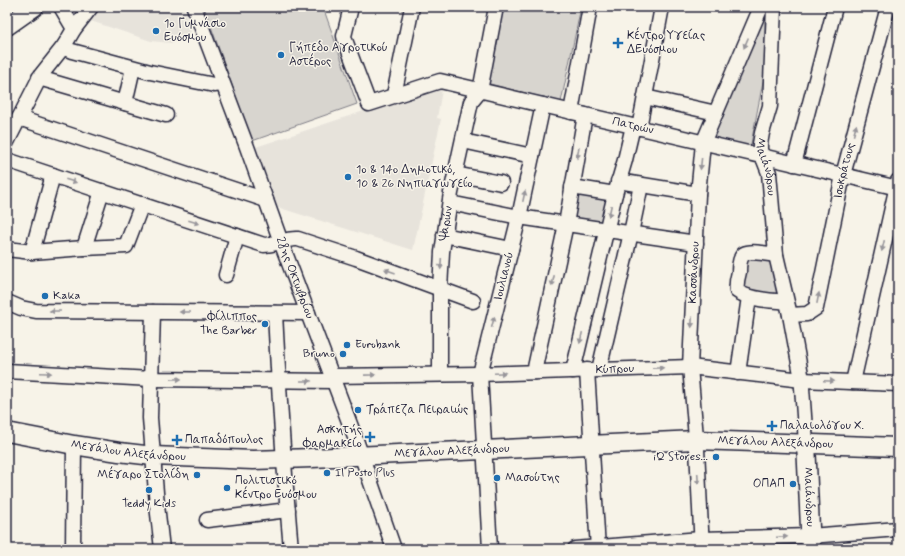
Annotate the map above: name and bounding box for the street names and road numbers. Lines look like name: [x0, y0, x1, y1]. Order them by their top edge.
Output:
street label: Πατρών: [611, 113, 655, 139]
street label: Μαιάνδρου: [751, 136, 779, 197]
street label: Ισοκράτους: [830, 141, 859, 200]
street label: Ψαρών: [436, 205, 457, 243]
street label: 28ης Οκτωβρίου: [272, 235, 318, 322]
street label: Κασσάνδρου: [685, 241, 704, 304]
street label: Ιουλιανού: [491, 250, 518, 302]
street label: Κύπρου: [595, 361, 635, 378]
street label: Μεγάλου Αλεξάνδρου: [717, 433, 834, 453]
street label: Μεγάλου Αλεξάνδρου: [70, 437, 187, 465]
street label: Μεγάλου Αλεξάνδρου: [394, 441, 510, 462]
street label: Μαιάνδρου: [799, 467, 818, 528]

